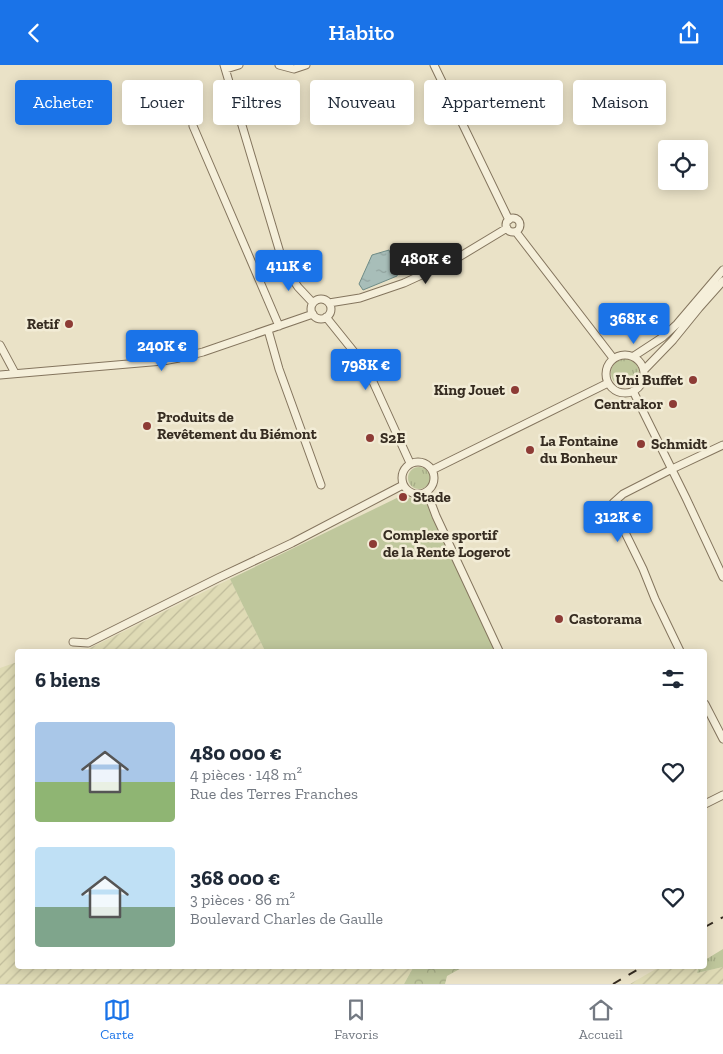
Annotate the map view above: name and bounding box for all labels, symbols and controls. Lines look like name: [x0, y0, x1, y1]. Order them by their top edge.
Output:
icon: back: [20, 19, 48, 47]
text: Habito: [329, 19, 394, 46]
icon: share: [675, 19, 703, 47]
chip: Acheter: [15, 80, 112, 125]
chip: Louer: [122, 80, 203, 125]
chip: Filtres: [213, 80, 300, 125]
chip: Nouveau: [310, 80, 414, 125]
chip: Appartement: [424, 80, 563, 125]
chip: Maison: [573, 80, 666, 125]
map controls: [658, 140, 708, 190]
button: locate: [658, 140, 708, 190]
pin: 480K €: [385, 243, 467, 285]
pin: 411K €: [248, 249, 330, 292]
text: 480K €: [401, 249, 451, 268]
text: 411K €: [266, 256, 312, 275]
pin: 368K €: [593, 303, 675, 345]
text: 368K €: [610, 309, 658, 328]
place label: Retif: [27, 315, 61, 333]
marker: Retif: [63, 318, 75, 330]
pin: 240K €: [121, 329, 203, 372]
text: 240K €: [137, 336, 187, 355]
pin: 798K €: [325, 349, 407, 391]
text: 798K €: [342, 355, 390, 374]
place label: Uni Buffet: [616, 371, 684, 389]
marker: Uni Buffet: [687, 374, 699, 386]
place label: King Jouet: [434, 381, 506, 399]
marker: King Jouet: [509, 384, 521, 396]
place label: Centrakor: [594, 395, 663, 413]
marker: Centrakor: [667, 398, 679, 410]
place label: Produits de Revêtement du Biémont: [157, 408, 318, 443]
marker: Produits de Revêtement du Biémont: [141, 420, 153, 432]
place label: S2E: [380, 429, 405, 447]
marker: S2E: [364, 432, 376, 444]
place label: La Fontaine du Bonheur: [540, 432, 618, 467]
place label: Schmidt: [651, 435, 708, 453]
marker: Schmidt: [635, 438, 647, 450]
marker: La Fontaine du Bonheur: [524, 444, 536, 456]
place label: Stade: [413, 488, 451, 506]
marker: Stade: [397, 491, 409, 503]
pin: 312K €: [577, 501, 659, 543]
text: 312K €: [595, 507, 641, 526]
place label: Complexe sportif de la Rente Logerot: [383, 526, 511, 561]
marker: Complexe sportif de la Rente Logerot: [367, 538, 379, 550]
place label: Castorama: [569, 610, 642, 628]
marker: Castorama: [553, 613, 565, 625]
icon: filters: [659, 665, 687, 693]
text: 6 biens: [35, 667, 100, 692]
text: 480 000 €: [190, 740, 282, 765]
icon: home: [75, 742, 135, 802]
icon: heart: [659, 758, 687, 786]
text: 4 pièces · 148 m²: [190, 765, 302, 784]
text: Rue des Terres Franches: [190, 784, 358, 803]
text: 368 000 €: [190, 865, 280, 890]
icon: home: [75, 867, 135, 927]
icon: heart: [659, 883, 687, 911]
text: 3 pièces · 86 m²: [190, 890, 295, 909]
text: Boulevard Charles de Gaulle: [190, 909, 383, 928]
tab: Carte: [100, 996, 134, 1043]
tab: Favoris: [334, 996, 378, 1043]
tab: Accueil: [579, 996, 623, 1043]

